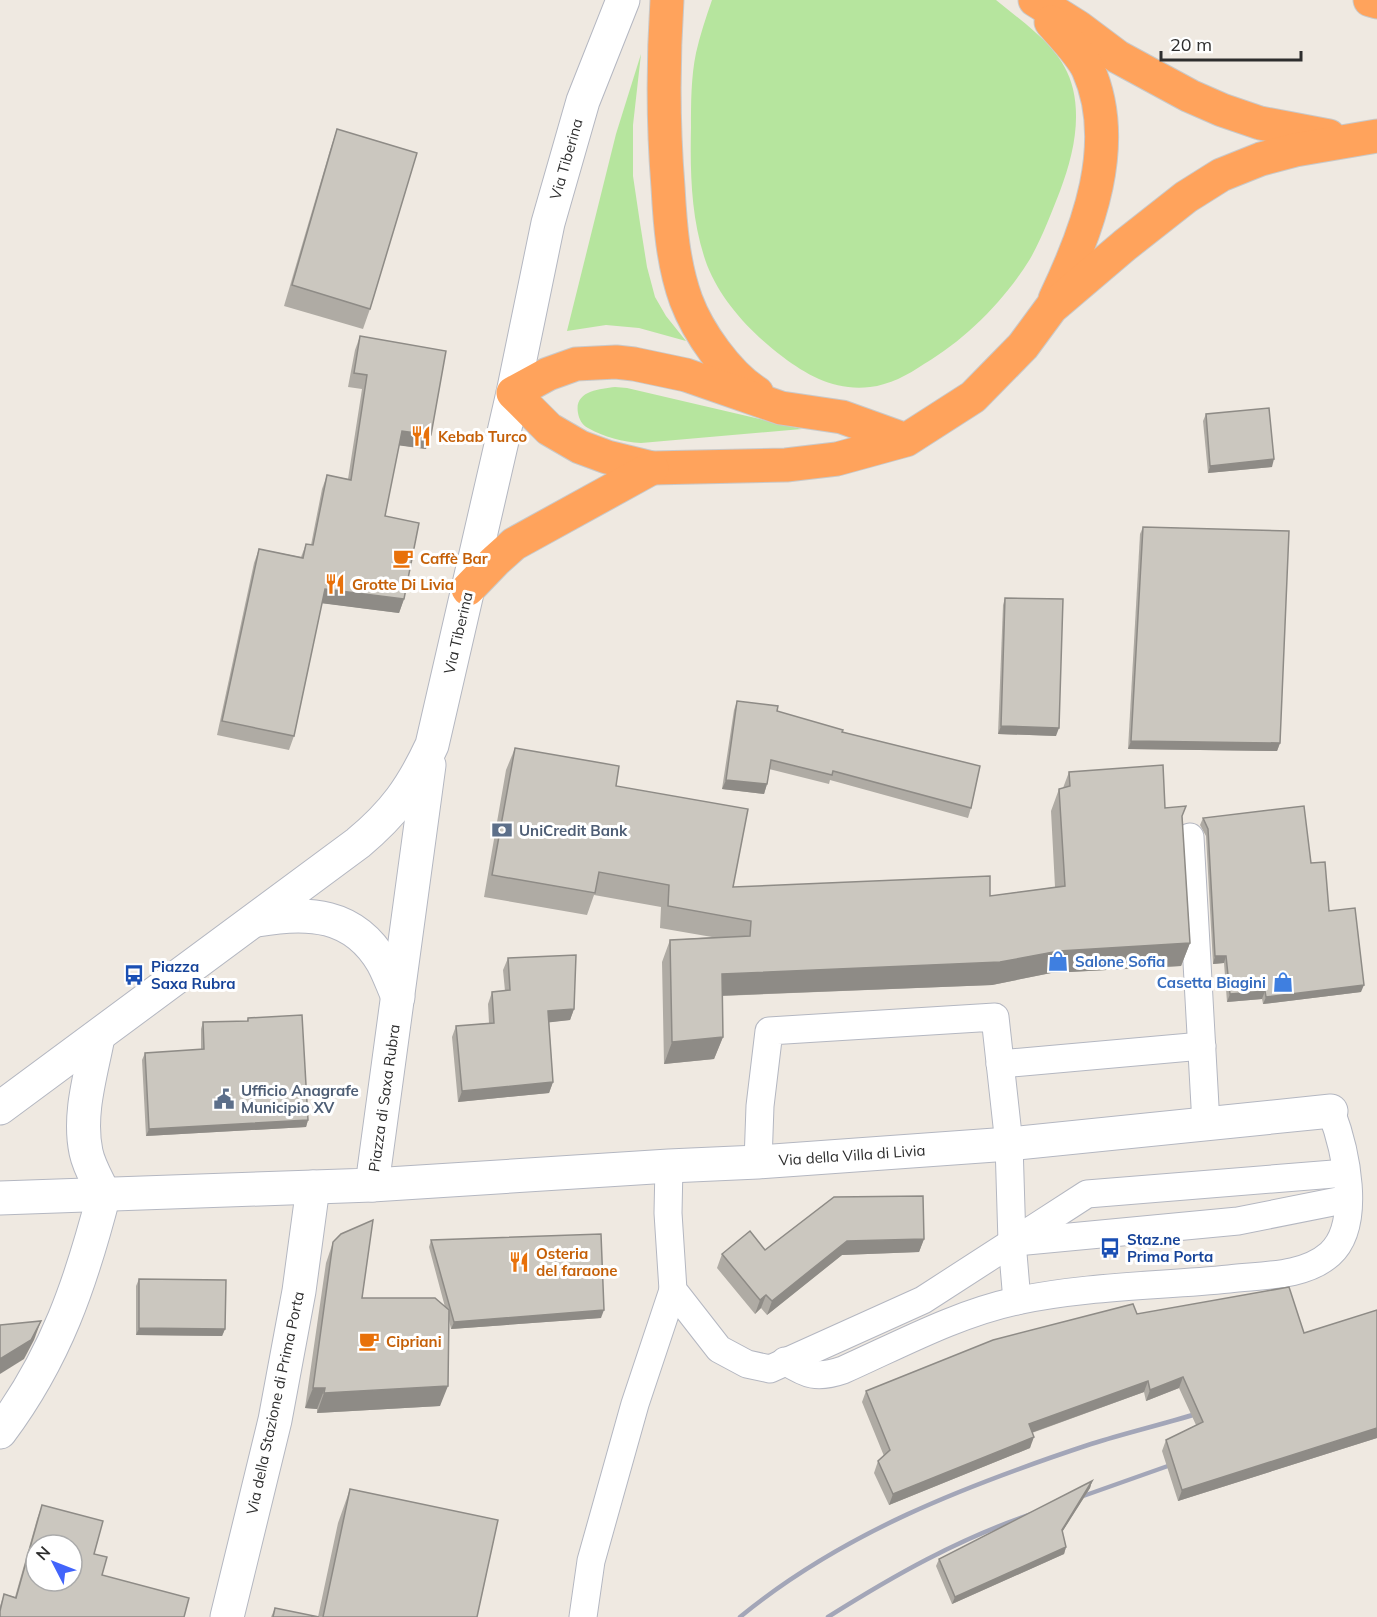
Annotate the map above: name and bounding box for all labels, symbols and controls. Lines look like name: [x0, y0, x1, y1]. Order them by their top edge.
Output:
scale bar: [1161, 24, 1300, 62]
text: 20 m: [1170, 33, 1212, 56]
street label: Via Tiberina: [545, 116, 587, 202]
restaurant icon: Kebab Turco: [409, 424, 433, 448]
place label: Kebab Turco: [438, 427, 527, 446]
cafe icon: Caffè Bar: [391, 546, 415, 570]
place label: Caffè Bar: [420, 549, 488, 568]
restaurant icon: Grotte Di Livia: [323, 572, 347, 596]
place label: Grotte Di Livia: [352, 575, 454, 594]
street label: Via Tiberina: [439, 590, 477, 676]
bank icon: UniCredit Bank: [490, 818, 514, 842]
place label: UniCredit Bank: [519, 821, 628, 840]
shop icon: Salone Sofia: [1046, 949, 1070, 973]
place label: Salone Sofia: [1075, 952, 1165, 971]
place label: Piazza Saxa Rubra: [151, 957, 235, 993]
bus stop icon: Piazza Saxa Rubra: [122, 963, 146, 987]
shop icon: Casetta Biagini: [1271, 970, 1295, 994]
place label: Casetta Biagini: [1157, 973, 1266, 992]
street label: Piazza di Saxa Rubra: [364, 1023, 404, 1173]
place label: Ufficio Anagrafe Municipio XV: [241, 1081, 359, 1117]
public building icon: Ufficio Anagrafe Municipio XV: [212, 1087, 236, 1111]
street label: Via della Villa di Livia: [778, 1140, 926, 1170]
place label: Staz.ne Prima Porta: [1127, 1230, 1213, 1266]
bus stop icon: Staz.ne Prima Porta: [1098, 1236, 1122, 1260]
place label: Osteria del faraone: [536, 1244, 618, 1280]
restaurant icon: Osteria del faraone: [507, 1250, 531, 1274]
street label: Via della Stazione di Prima Porta: [242, 1290, 308, 1516]
cafe icon: Cipriani: [357, 1329, 381, 1353]
place label: Cipriani: [386, 1332, 442, 1351]
north arrow: [24, 1533, 84, 1593]
text: N: [31, 1542, 54, 1564]

